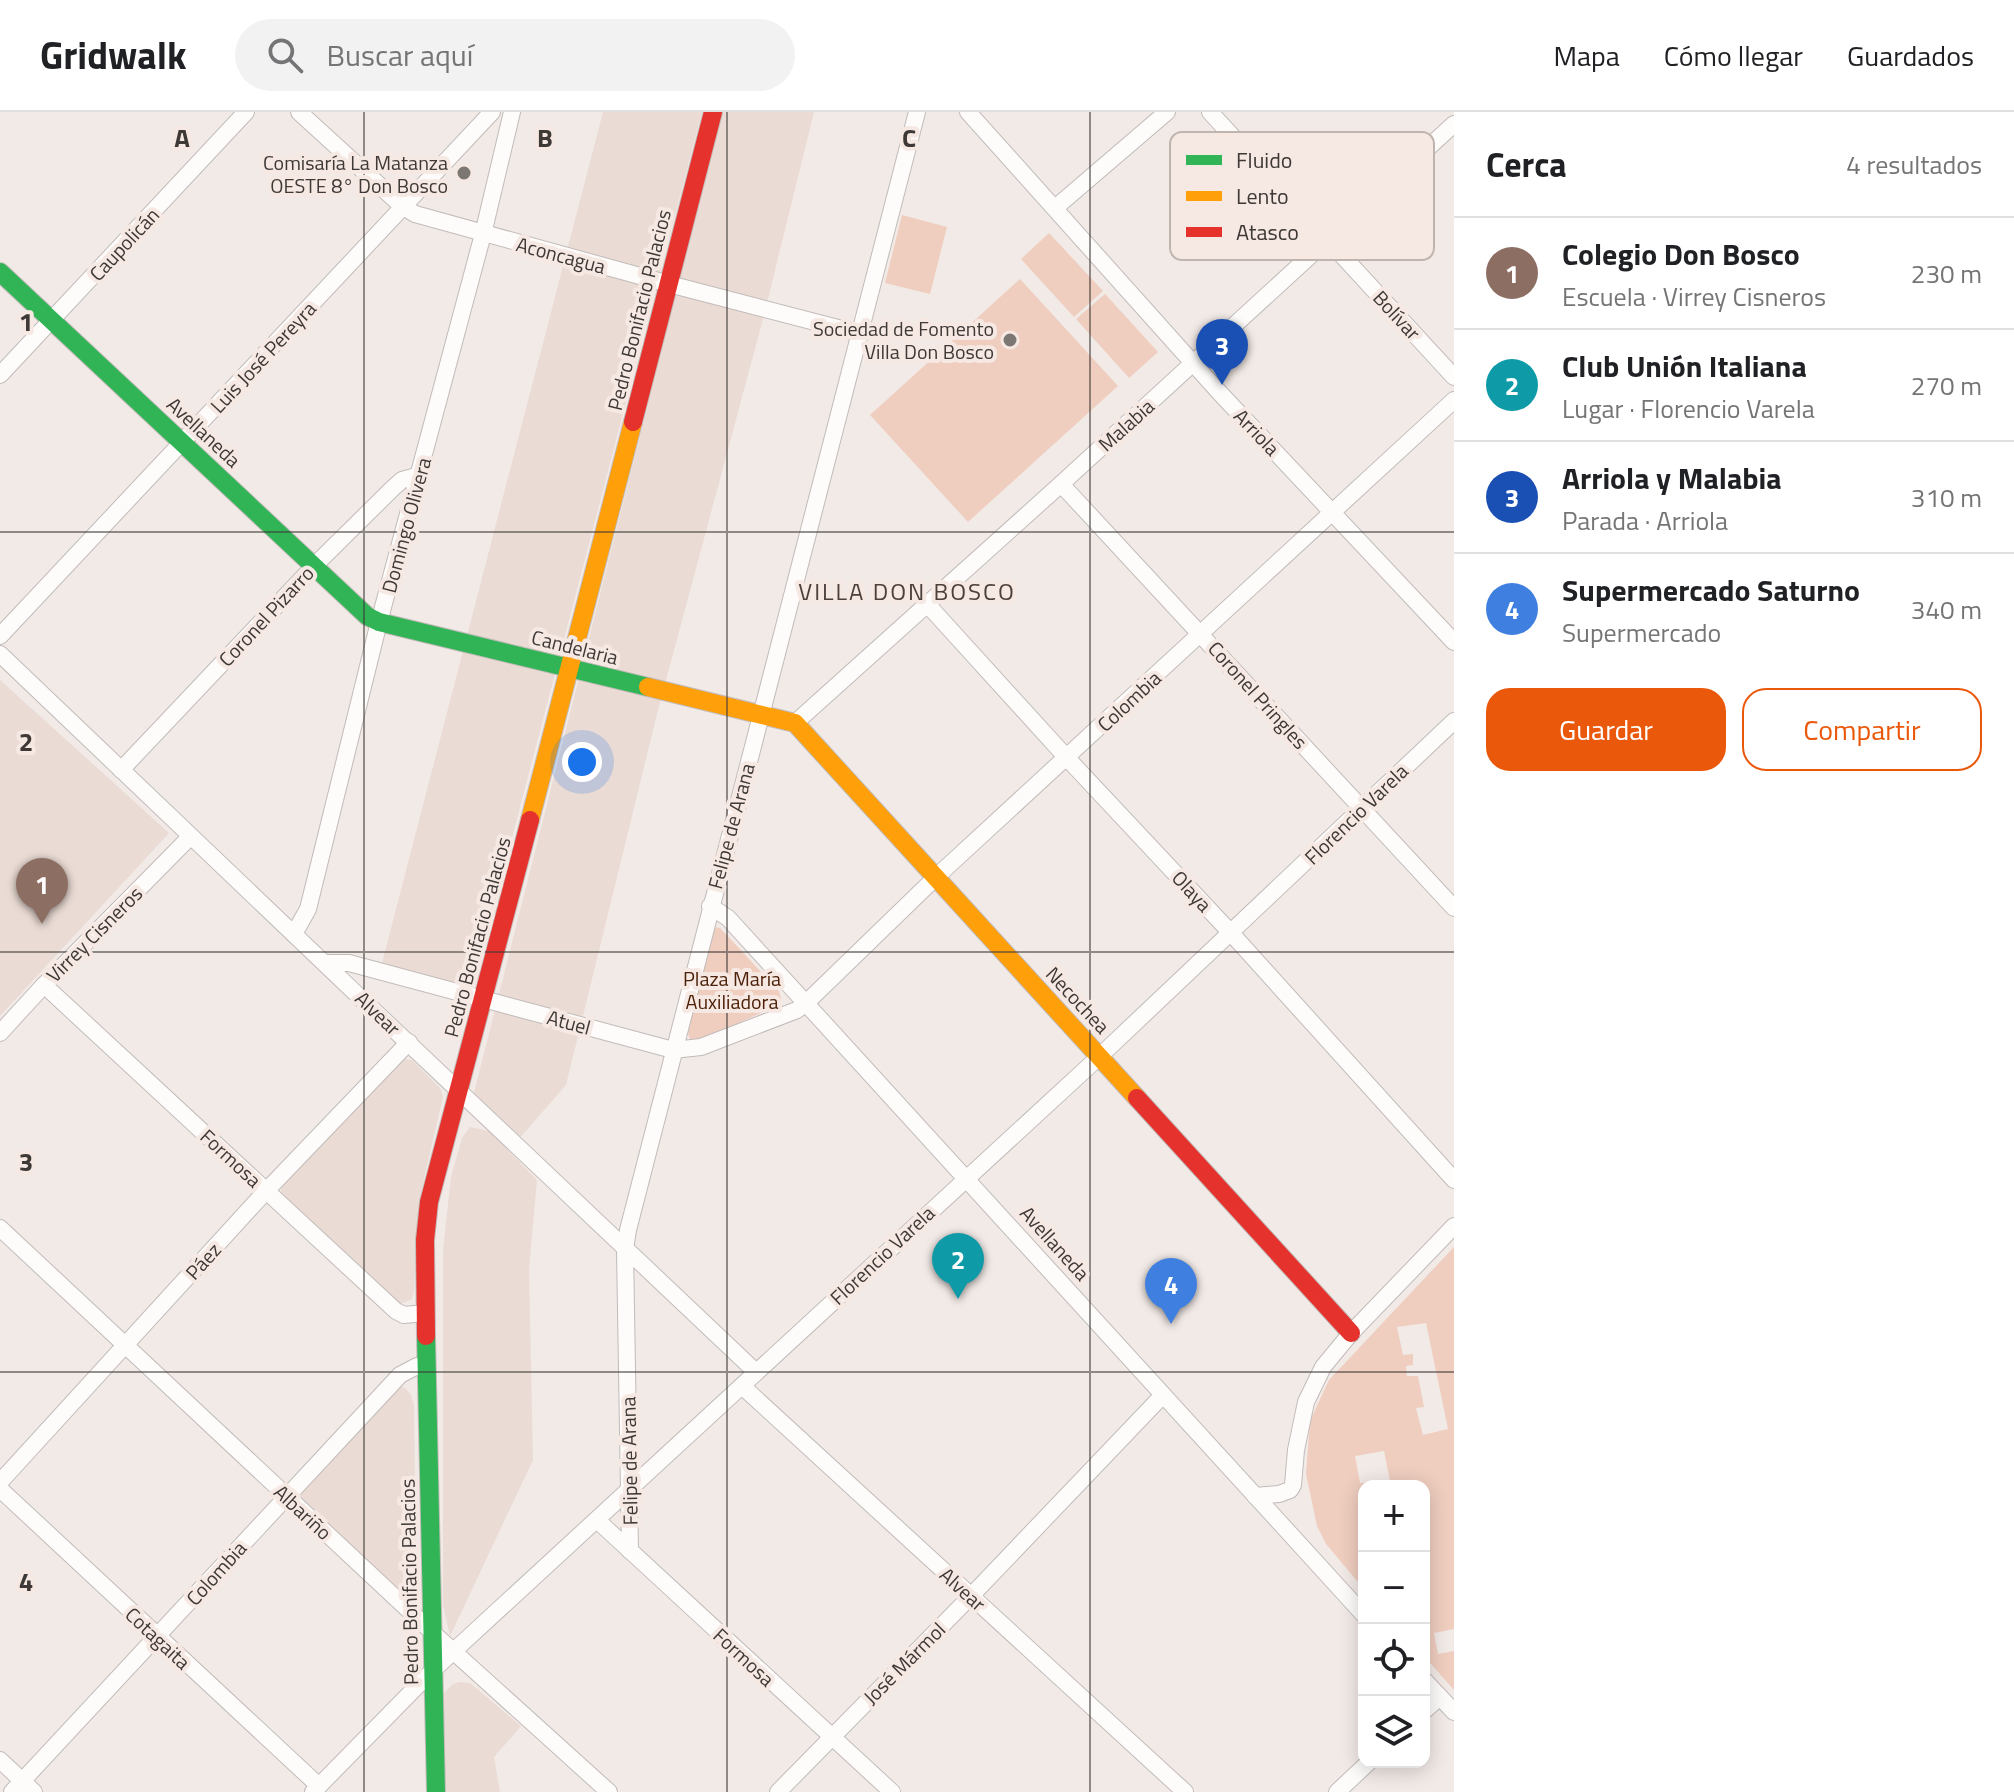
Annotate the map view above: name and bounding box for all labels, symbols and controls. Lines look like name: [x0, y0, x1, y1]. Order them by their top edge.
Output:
search box: [235, 19, 795, 91]
text: Gridwalk: [40, 26, 187, 84]
text: Buscar aquí: [327, 32, 473, 78]
icon: search: [263, 33, 307, 77]
text: Mapa: [1553, 34, 1620, 77]
text: Cómo llegar: [1664, 34, 1803, 77]
text: Guardados: [1847, 34, 1974, 77]
text: A: [174, 118, 190, 157]
text: B: [537, 118, 553, 157]
text: C: [902, 118, 916, 157]
legend: [1170, 132, 1434, 260]
text: Cerca: [1486, 138, 1567, 190]
text: Fluido: [1236, 143, 1292, 177]
text: 4 resultados: [1846, 145, 1982, 184]
place label: Comisaría La Matanza OESTE 8° Don Bosco: [263, 147, 448, 201]
marker: Comisaría La Matanza OESTE 8° Don Bosco: [455, 164, 473, 182]
text: Lento: [1236, 179, 1289, 213]
street label: Caupolicán: [82, 200, 166, 288]
street label: Pedro Bonifacio Palacios: [599, 206, 679, 414]
text: Atasco: [1236, 215, 1299, 249]
street label: Aconcagua: [513, 228, 609, 282]
text: Colegio Don Bosco: [1562, 231, 1800, 277]
text: 1: [1505, 254, 1519, 293]
text: 230 m: [1911, 254, 1982, 293]
text: Escuela · Virrey Cisneros: [1562, 277, 1826, 316]
street label: Bolívar: [1366, 283, 1428, 347]
street label: Luis José Pereyra: [203, 294, 323, 420]
text: 1: [19, 302, 33, 341]
place label: Sociedad de Fomento Villa Don Bosco: [813, 313, 994, 367]
pin: 3: [1196, 319, 1248, 385]
marker: Sociedad de Fomento Villa Don Bosco: [1001, 331, 1019, 349]
text: Club Unión Italiana: [1562, 343, 1807, 389]
text: 2: [1505, 366, 1519, 405]
text: 270 m: [1911, 366, 1982, 405]
street label: Avellaneda: [160, 389, 248, 475]
text: Lugar · Florencio Varela: [1562, 389, 1815, 428]
street label: Malabia: [1091, 391, 1161, 459]
street label: Arriola: [1227, 401, 1287, 463]
street label: Domingo Olivera: [373, 454, 439, 596]
text: Arriola y Malabia: [1562, 455, 1782, 501]
text: 3: [1505, 478, 1519, 517]
text: 310 m: [1911, 478, 1982, 517]
text: Parada · Arriola: [1562, 501, 1728, 540]
street label: Coronel Pizarro: [211, 559, 321, 673]
text: Supermercado Saturno: [1562, 567, 1860, 613]
district label: VILLA DON BOSCO: [798, 573, 1016, 609]
text: 4: [1505, 590, 1519, 629]
text: 340 m: [1911, 590, 1982, 629]
text: Supermercado: [1562, 613, 1721, 652]
street label: Candelaria: [528, 621, 622, 673]
street label: Coronel Pringles: [1201, 634, 1315, 756]
street label: Colombia: [1090, 663, 1168, 739]
button: Guardar: [1486, 688, 1726, 771]
button: Compartir: [1742, 688, 1982, 771]
text: 2: [19, 722, 33, 761]
your location: [562, 742, 602, 782]
street label: Florencio Varela: [1297, 756, 1415, 872]
street label: Felipe de Arana: [699, 760, 763, 892]
street label: Pedro Bonifacio Palacios: [435, 833, 519, 1041]
pin: 1: [16, 858, 68, 924]
street label: Olaya: [1165, 863, 1219, 919]
street label: Virrey Cisneros: [39, 879, 149, 989]
street label: Necochea: [1039, 959, 1117, 1041]
park label: Plaza María Auxiliadora: [683, 963, 781, 1017]
street label: Alvear: [348, 983, 408, 1043]
street label: Atuel: [544, 1001, 594, 1043]
street label: Formosa: [193, 1121, 269, 1195]
text: 3: [19, 1142, 33, 1181]
street label: Florencio Varela: [822, 1198, 942, 1312]
street label: Avellaneda: [1013, 1199, 1097, 1287]
pin: 2: [932, 1233, 984, 1299]
street label: Páez: [178, 1235, 228, 1287]
pin: 4: [1145, 1258, 1197, 1324]
street label: Felipe de Arana: [612, 1396, 646, 1526]
street label: Albariño: [267, 1477, 339, 1547]
street label: Pedro Bonifacio Palacios: [392, 1479, 426, 1685]
map controls: [1358, 1480, 1430, 1768]
button: +: [1358, 1480, 1430, 1552]
street label: Colombia: [178, 1534, 254, 1612]
button: −: [1358, 1552, 1430, 1624]
street label: Alvear: [933, 1560, 993, 1618]
text: 4: [19, 1562, 33, 1601]
street label: Cotagaita: [118, 1599, 198, 1677]
street label: José Mármol: [856, 1615, 952, 1711]
street label: Formosa: [706, 1620, 782, 1694]
button: locate: [1358, 1624, 1430, 1696]
button: layers: [1358, 1696, 1430, 1768]

